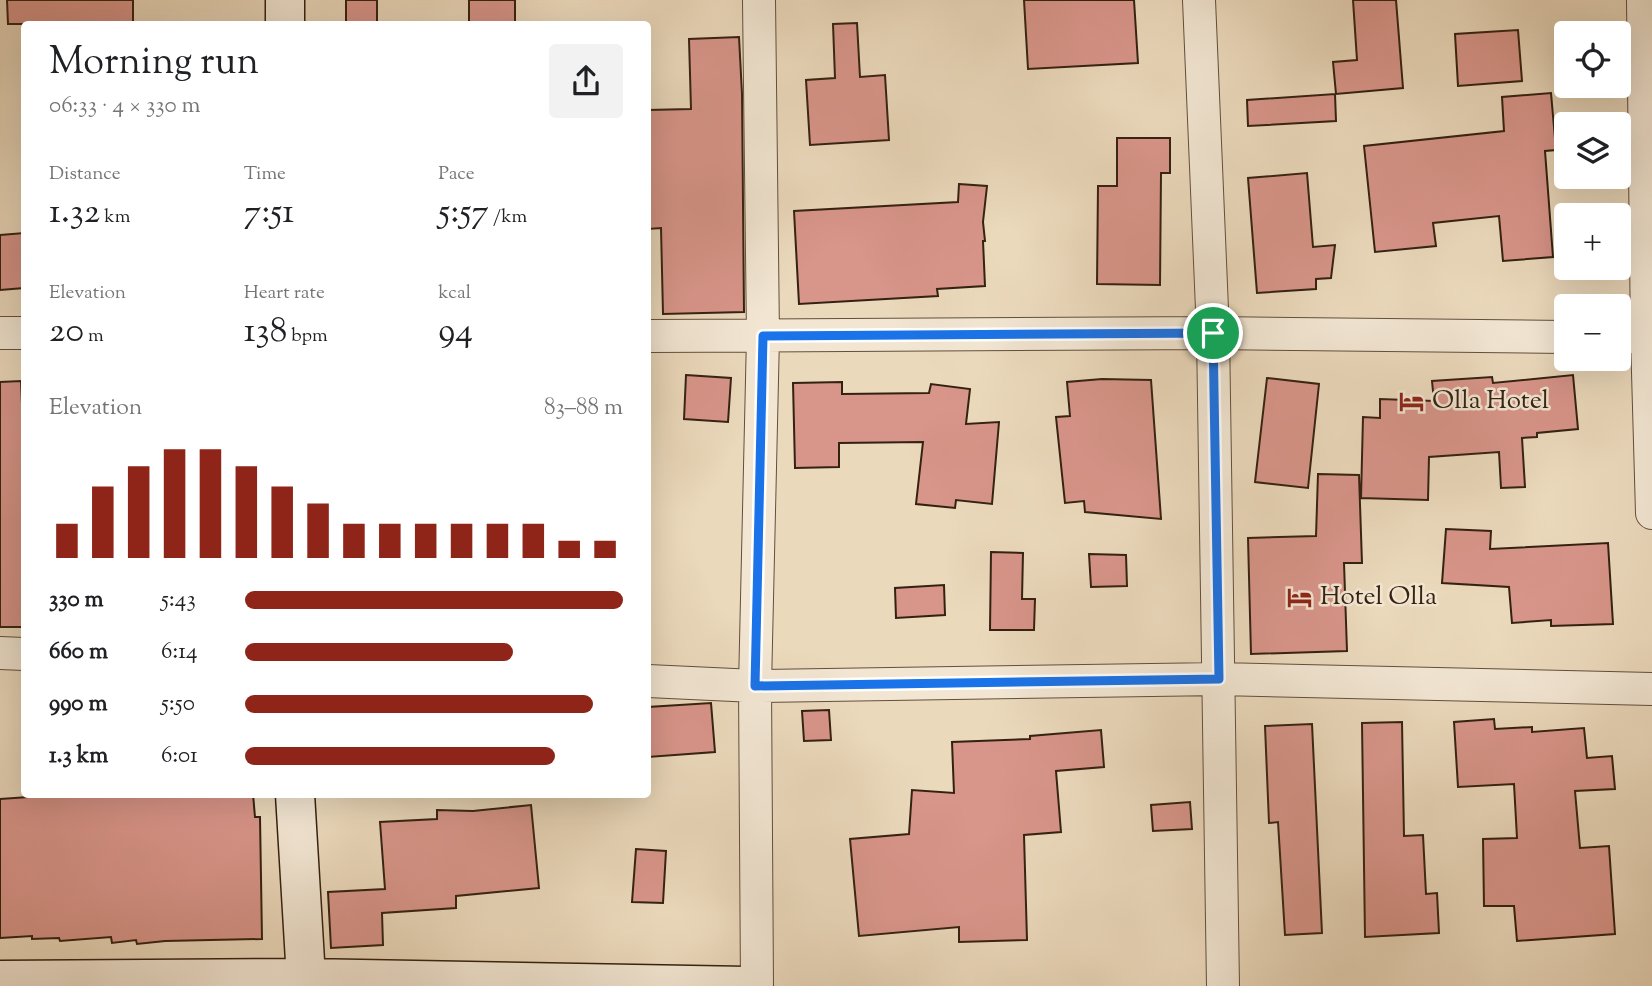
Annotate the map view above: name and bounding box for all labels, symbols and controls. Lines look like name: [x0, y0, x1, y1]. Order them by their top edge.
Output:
map controls: [1554, 21, 1631, 371]
button: locate: [1554, 21, 1631, 98]
text: Morning run: [49, 37, 259, 91]
button: share: [549, 44, 623, 118]
text: 06:33 · 4 × 330 m: [49, 90, 201, 123]
button: layers: [1554, 112, 1631, 189]
text: Distance: [49, 161, 121, 188]
text: Time: [244, 161, 286, 188]
text: Pace: [438, 161, 475, 188]
text: 1.32: [49, 188, 100, 239]
text: 7:51: [244, 188, 294, 239]
text: 5:57: [438, 188, 489, 239]
button: +: [1554, 203, 1631, 280]
text: km: [100, 204, 130, 231]
text: /km: [489, 204, 527, 231]
text: Elevation: [49, 280, 126, 307]
text: Heart rate: [244, 280, 325, 307]
text: kcal: [438, 280, 471, 307]
button: −: [1554, 294, 1631, 371]
pin: [1183, 303, 1243, 363]
text: 20: [49, 307, 84, 358]
text: 138: [244, 307, 287, 358]
text: 94: [438, 307, 473, 358]
icon: arrive: [1194, 314, 1232, 352]
text: m: [84, 323, 104, 350]
text: bpm: [287, 323, 328, 350]
place label: Olla Hotel: [1432, 383, 1549, 420]
hotel icon: Olla Hotel: [1398, 387, 1426, 415]
text: Elevation: [49, 392, 142, 425]
text: 83–88 m: [544, 392, 623, 425]
place label: Hotel Olla: [1320, 579, 1437, 616]
hotel icon: Hotel Olla: [1286, 583, 1314, 611]
text: 330 m: [49, 584, 103, 617]
text: 5:43: [161, 584, 196, 617]
text: 660 m: [49, 636, 108, 669]
text: 6:14: [161, 636, 198, 669]
text: 990 m: [49, 688, 107, 721]
text: 5:50: [161, 688, 195, 721]
text: 1.3 km: [49, 740, 108, 773]
text: 6:01: [161, 740, 198, 773]

